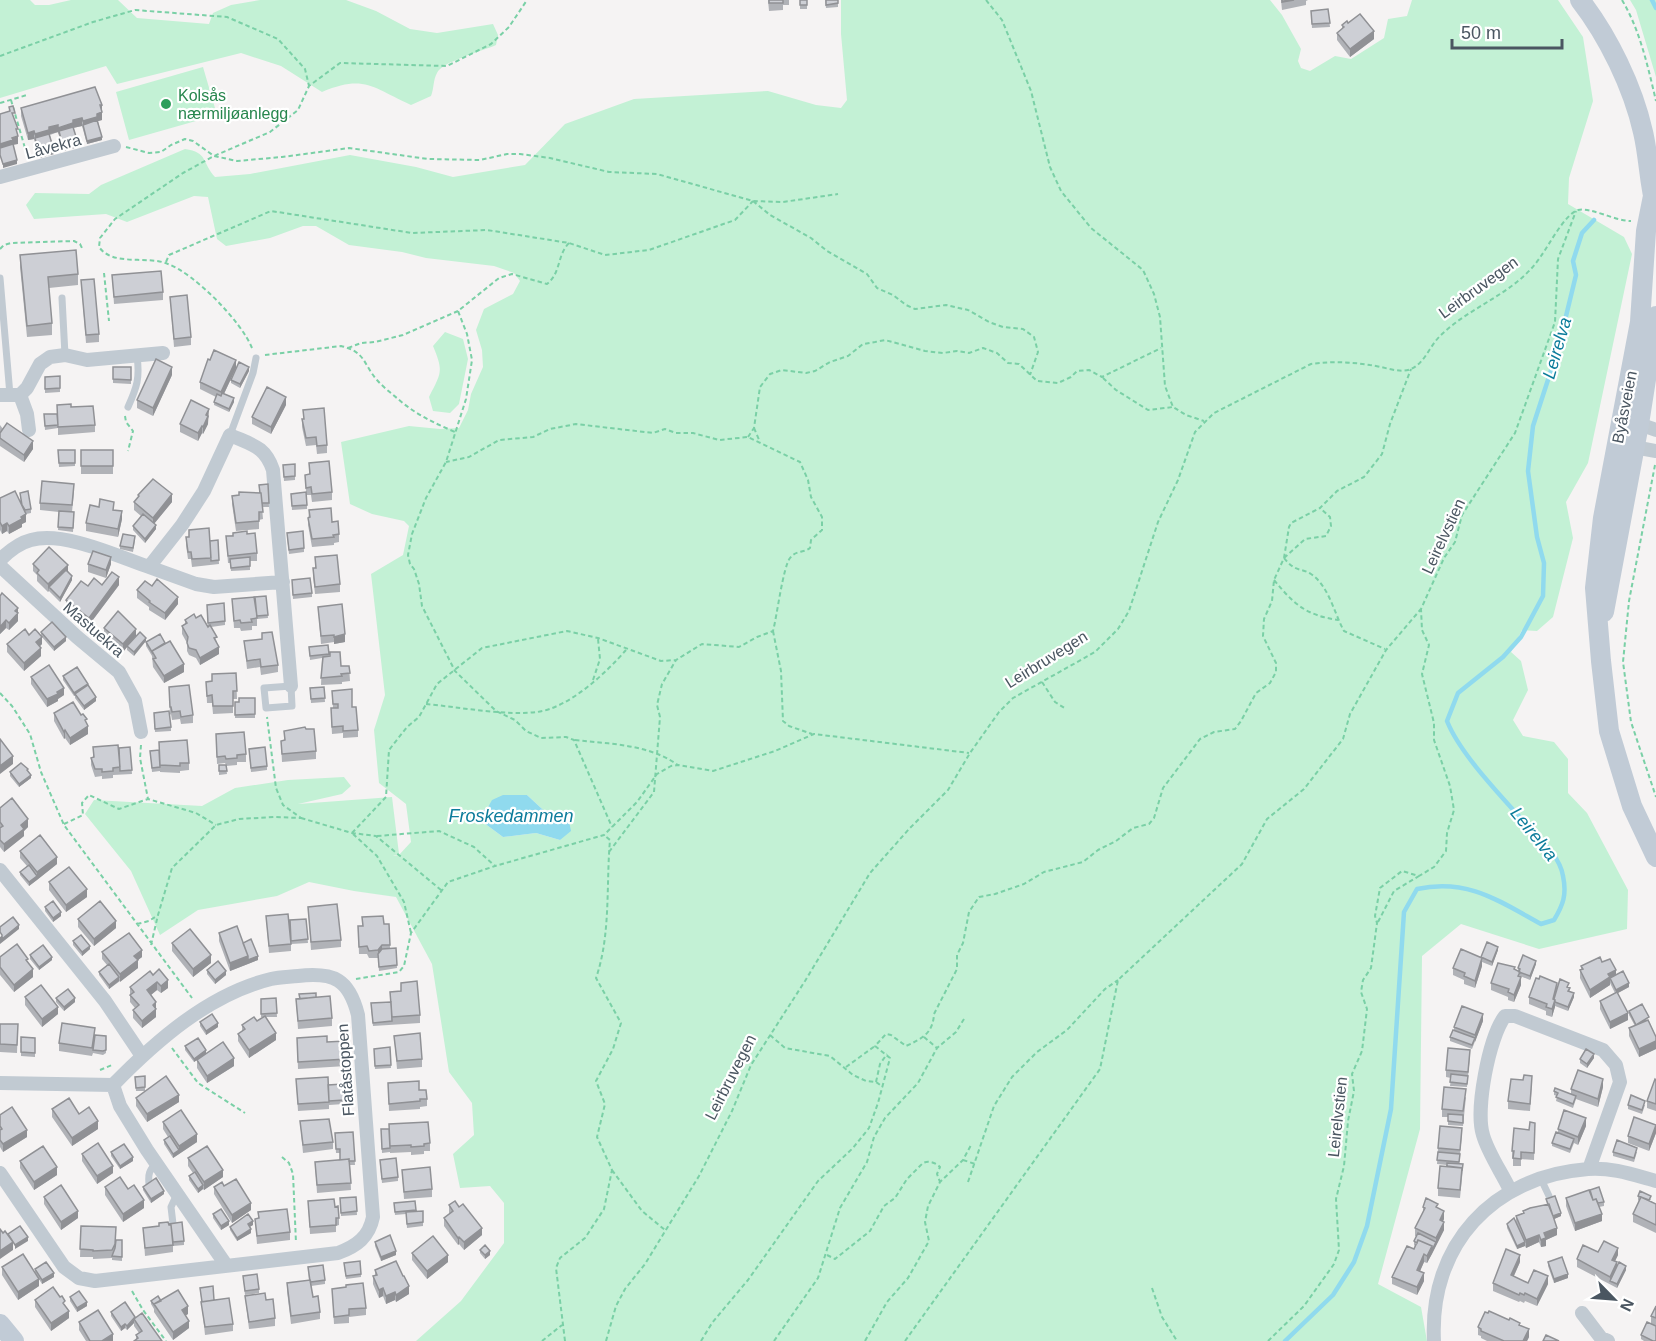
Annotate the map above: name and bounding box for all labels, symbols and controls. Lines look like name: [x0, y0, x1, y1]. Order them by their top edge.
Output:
scale bar: [1452, 12, 1562, 50]
text: 50 m: [1461, 23, 1501, 43]
place label: Kolsås nærmiljøanlegg: [178, 87, 288, 122]
marker: Kolsås nærmiljøanlegg: [159, 97, 173, 111]
street label: Låvekra: [23, 131, 83, 162]
street label: Leirbruvegen: [1436, 253, 1521, 322]
water label: Leirelva: [1539, 315, 1575, 381]
street label: Byåsveien: [1609, 369, 1640, 445]
street label: Leirelvstien: [1419, 496, 1468, 576]
street label: Mastuekra: [60, 598, 128, 660]
street label: Leirbruvegen: [1002, 627, 1090, 691]
water label: Leirelva: [1506, 803, 1562, 865]
water label: Froskedammen: [448, 806, 574, 826]
street label: Flatåstoppen: [334, 1023, 357, 1117]
street label: Leirbruvegen: [702, 1032, 759, 1123]
street label: Leirelvstien: [1325, 1076, 1350, 1158]
north arrow: [1584, 1269, 1644, 1329]
text: N: [1617, 1296, 1637, 1314]

